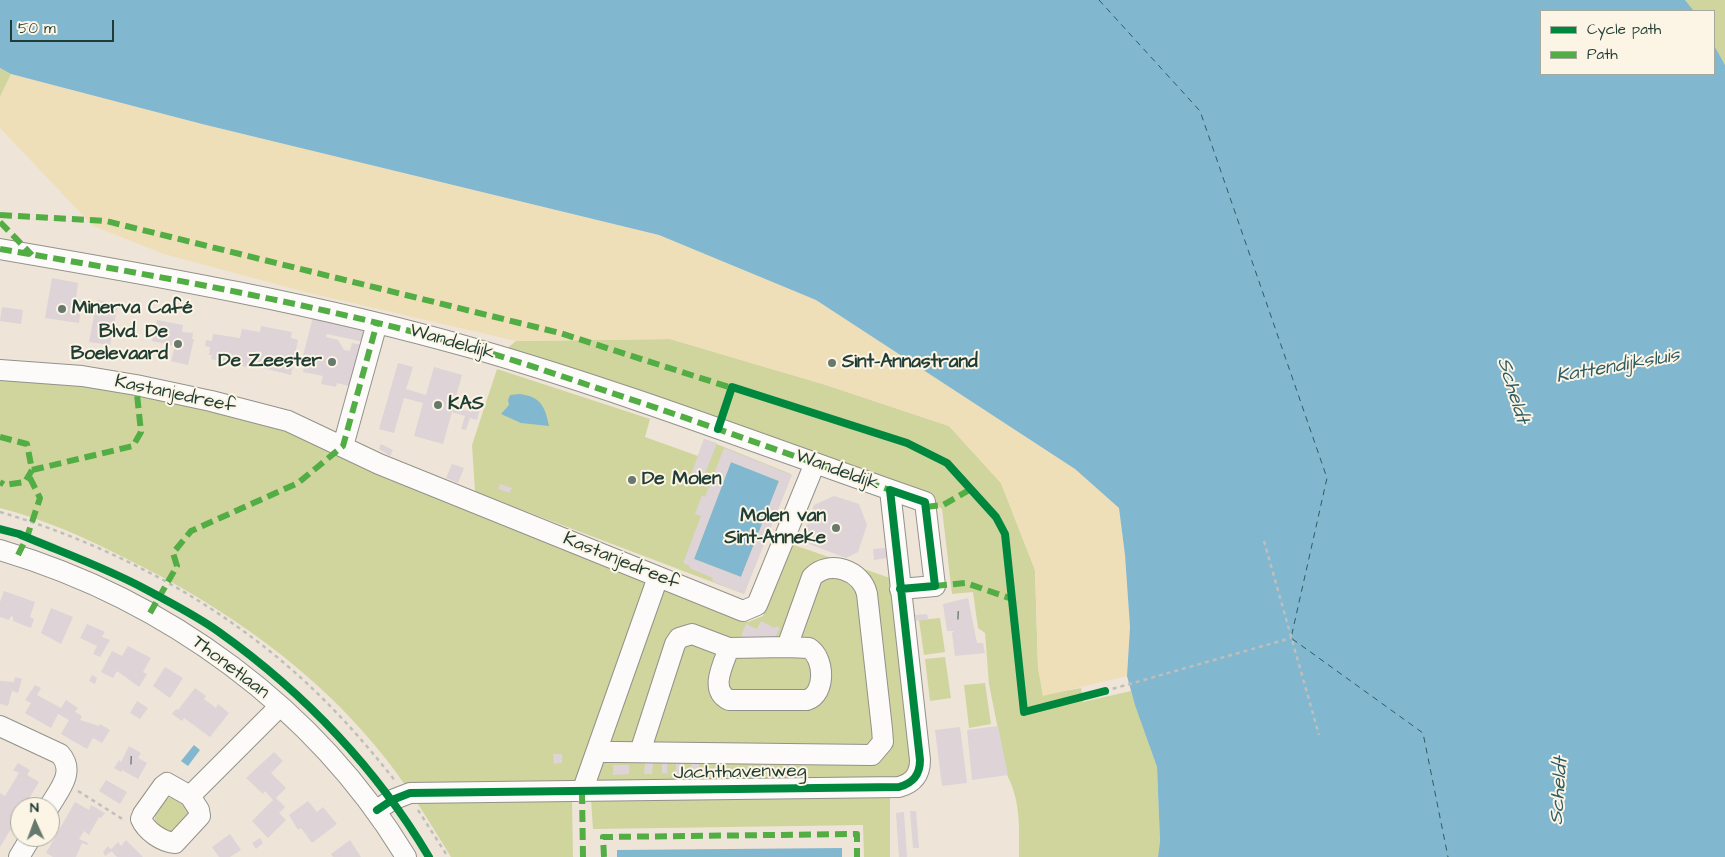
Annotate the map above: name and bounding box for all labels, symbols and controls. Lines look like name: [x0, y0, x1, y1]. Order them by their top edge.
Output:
scale bar: [12, 10, 116, 42]
legend: [1540, 10, 1715, 75]
text: 50 m: [18, 18, 56, 39]
text: Cycle path: [1587, 19, 1661, 40]
text: Path: [1587, 44, 1618, 65]
place label: Minerva Café: [72, 298, 193, 320]
marker: Minerva Café: [56, 303, 68, 315]
street label: Wandeldijk: [407, 320, 497, 366]
place label: Blvd. De Boelevaard: [71, 322, 168, 366]
marker: Blvd. De Boelevaard: [172, 338, 184, 350]
water label: Kattendijksluis: [1554, 344, 1682, 390]
place label: De Zeester: [218, 351, 322, 373]
place label: Sint-Annastrand: [842, 352, 978, 374]
water label: Scheldt: [1491, 355, 1533, 427]
marker: De Zeester: [326, 356, 338, 368]
marker: Sint-Annastrand: [826, 357, 838, 369]
street label: Kastanjedreef: [112, 371, 238, 419]
place label: KAS: [448, 394, 484, 416]
marker: KAS: [432, 399, 444, 411]
street label: Wandeldijk: [792, 445, 882, 497]
place label: De Molen: [642, 469, 721, 491]
marker: De Molen: [626, 474, 638, 486]
place label: Molen van Sint-Anneke: [724, 506, 826, 550]
marker: Molen van Sint-Anneke: [830, 522, 842, 534]
street label: Kastanjedreef: [560, 528, 682, 596]
house number: 1: [957, 607, 959, 627]
street label: Thonetlaan: [187, 631, 273, 705]
house number: 1: [130, 752, 132, 772]
water label: Scheldt: [1546, 756, 1574, 826]
street label: Jachthavenweg: [673, 760, 807, 786]
north arrow: [10, 797, 60, 847]
text: N: [30, 798, 39, 818]

